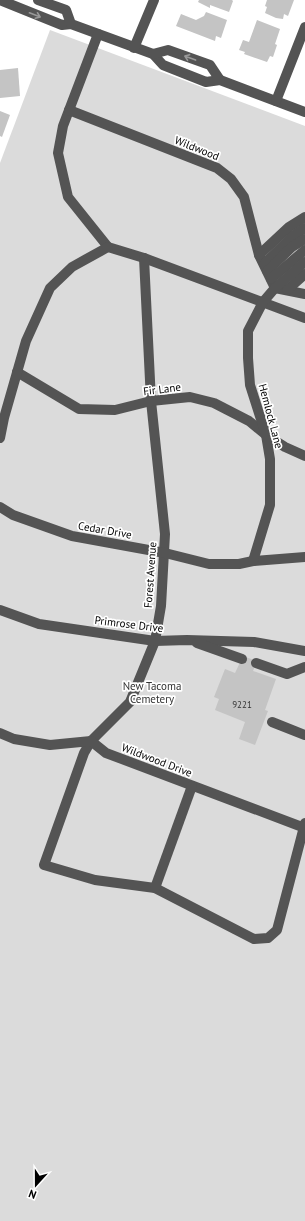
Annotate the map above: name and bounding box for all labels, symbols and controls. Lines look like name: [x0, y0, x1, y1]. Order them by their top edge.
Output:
one-way arrow: [28, 11, 40, 19]
one-way arrow: [184, 53, 196, 61]
street label: Wildwood: [173, 133, 221, 163]
street label: Fir Lane: [142, 380, 182, 398]
street label: Hemlock Lane: [256, 382, 286, 450]
street label: Cedar Drive: [77, 518, 133, 542]
street label: Forest Avenue: [141, 541, 159, 609]
street label: Primrose Drive: [94, 613, 164, 635]
park label: New Tacoma Cemetery: [123, 679, 181, 706]
house number: 9221: [232, 699, 252, 710]
street label: Wildwood Drive: [120, 740, 195, 780]
north arrow: [16, 1165, 56, 1205]
text: N: [27, 1187, 38, 1202]

